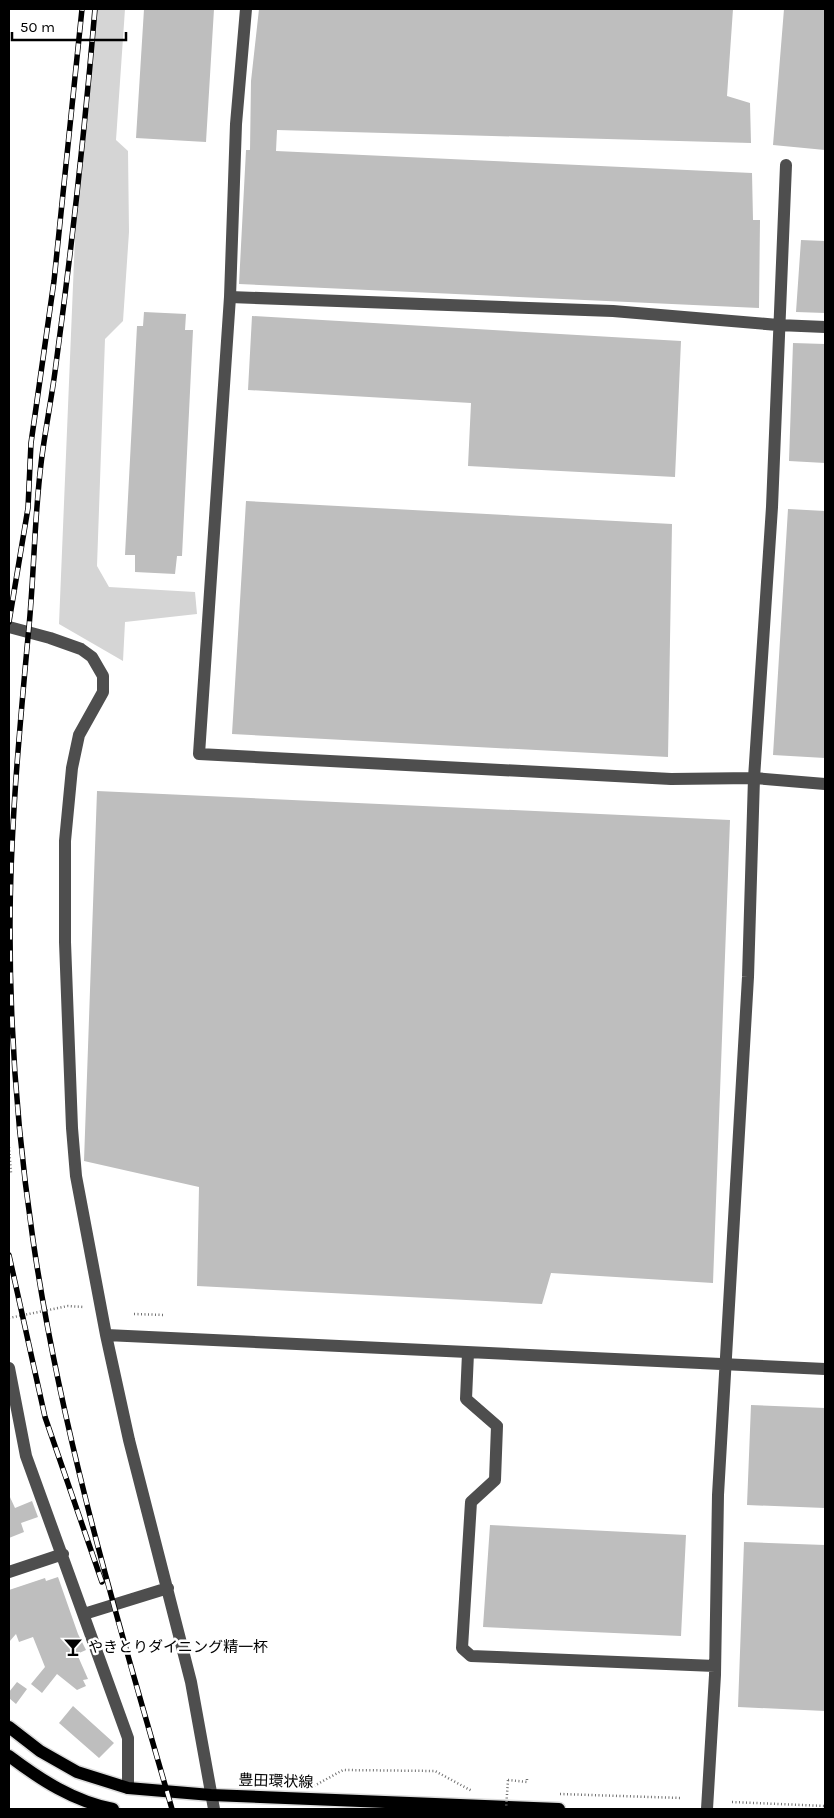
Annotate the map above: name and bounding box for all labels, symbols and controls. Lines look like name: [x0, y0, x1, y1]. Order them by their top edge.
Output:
scale bar: [12, 10, 126, 42]
text: 50 m: [20, 18, 55, 36]
bar icon: やきとりダイニング精一杯: [62, 1636, 84, 1658]
place label: やきとりダイニング精一杯: [88, 1638, 268, 1656]
street label: 豊田環状線: [238, 1771, 314, 1791]

